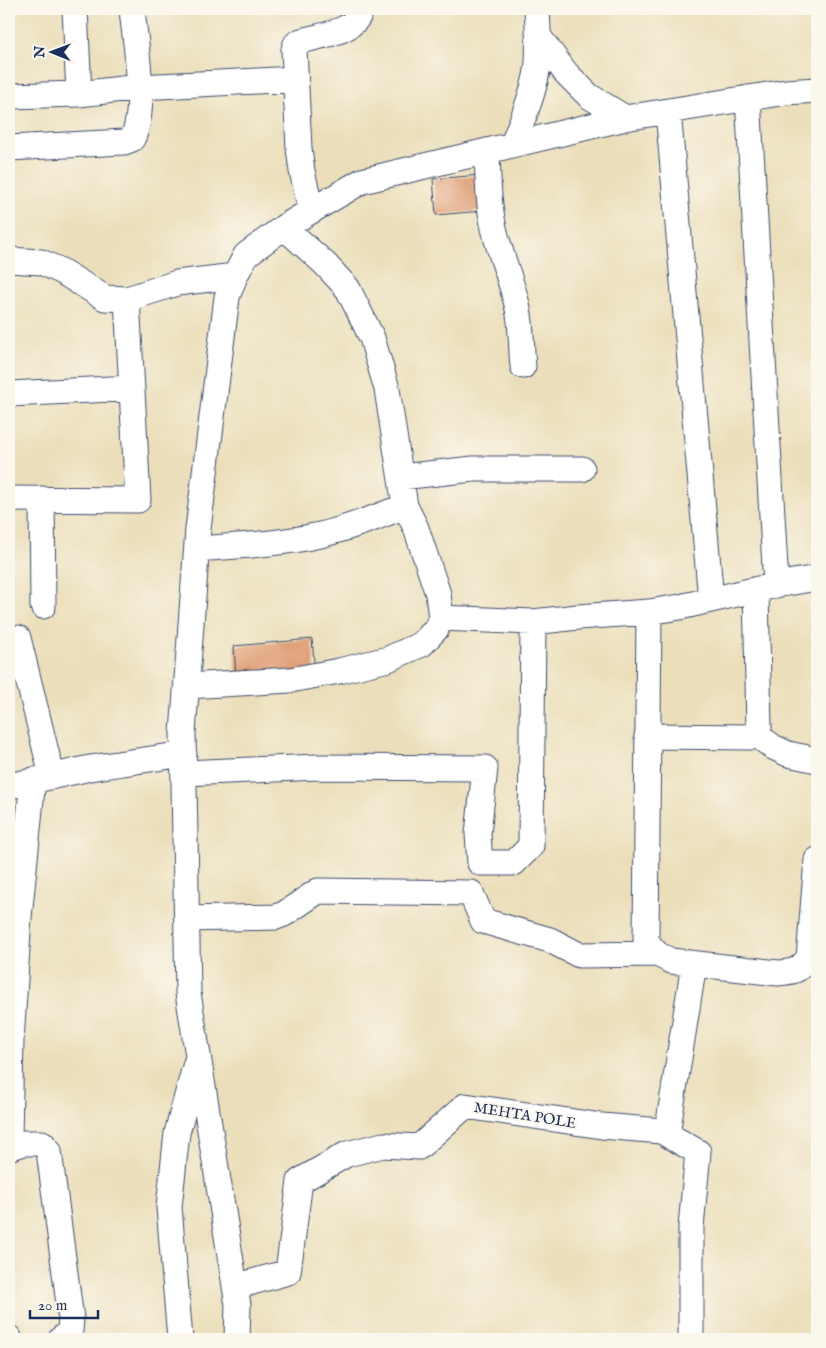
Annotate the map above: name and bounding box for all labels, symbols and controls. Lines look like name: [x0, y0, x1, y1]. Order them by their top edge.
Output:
north arrow: [28, 28, 78, 78]
text: N: [31, 46, 49, 59]
street label: MEHTA POLE: [472, 1098, 577, 1133]
scale bar: [30, 1288, 98, 1320]
text: 20 m: [38, 1296, 68, 1315]

